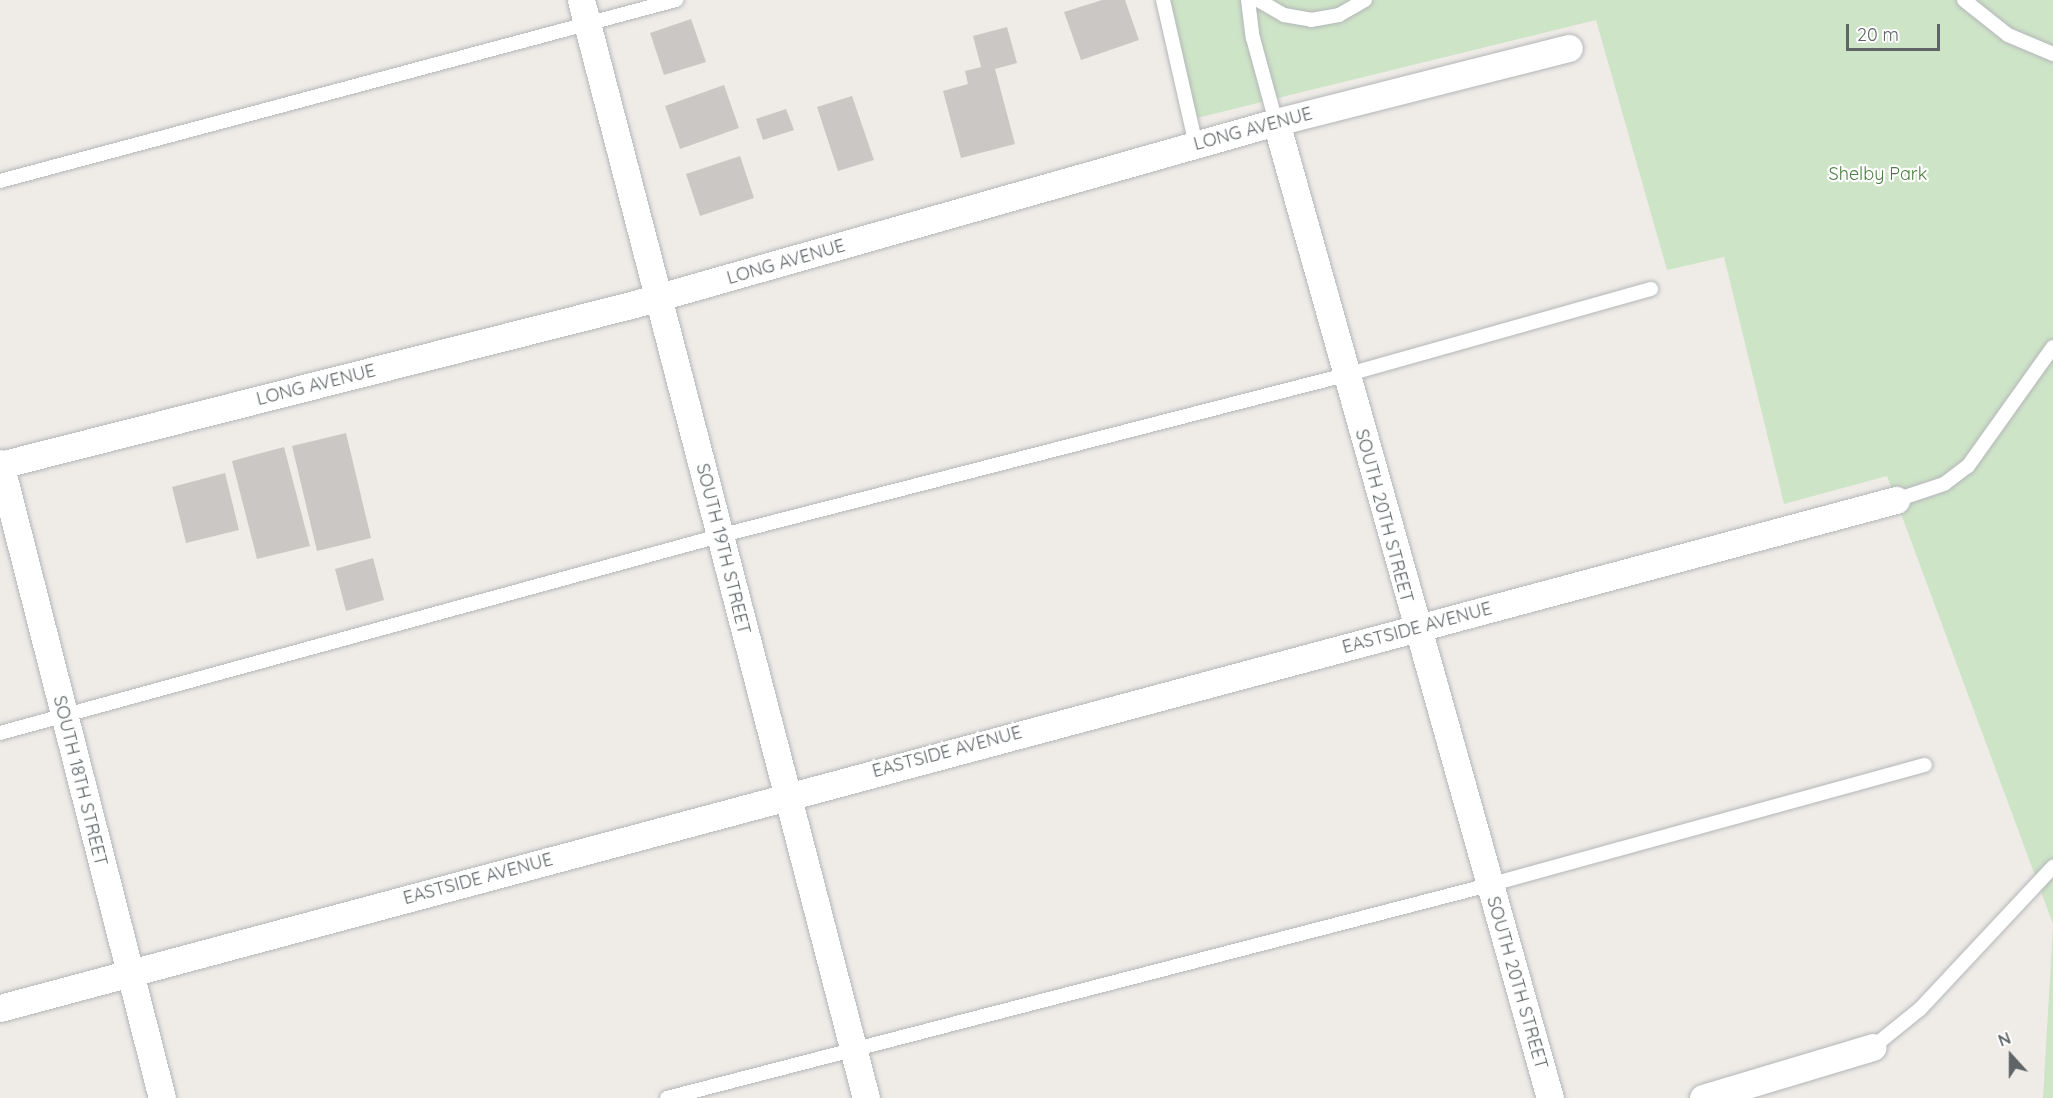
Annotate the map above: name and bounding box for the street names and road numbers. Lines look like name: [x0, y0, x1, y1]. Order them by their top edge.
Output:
street label: LONG AVENUE: [1191, 103, 1315, 155]
street label: LONG AVENUE: [724, 235, 848, 289]
street label: LONG AVENUE: [254, 360, 378, 410]
street label: SOUTH 20TH STREET: [1350, 427, 1418, 605]
street label: SOUTH 19TH STREET: [691, 461, 755, 637]
street label: EASTSIDE AVENUE: [1340, 598, 1494, 658]
street label: SOUTH 18TH STREET: [48, 693, 112, 869]
street label: EASTSIDE AVENUE: [870, 722, 1024, 782]
street label: EASTSIDE AVENUE: [401, 849, 555, 909]
street label: SOUTH 20TH STREET: [1482, 894, 1552, 1072]

